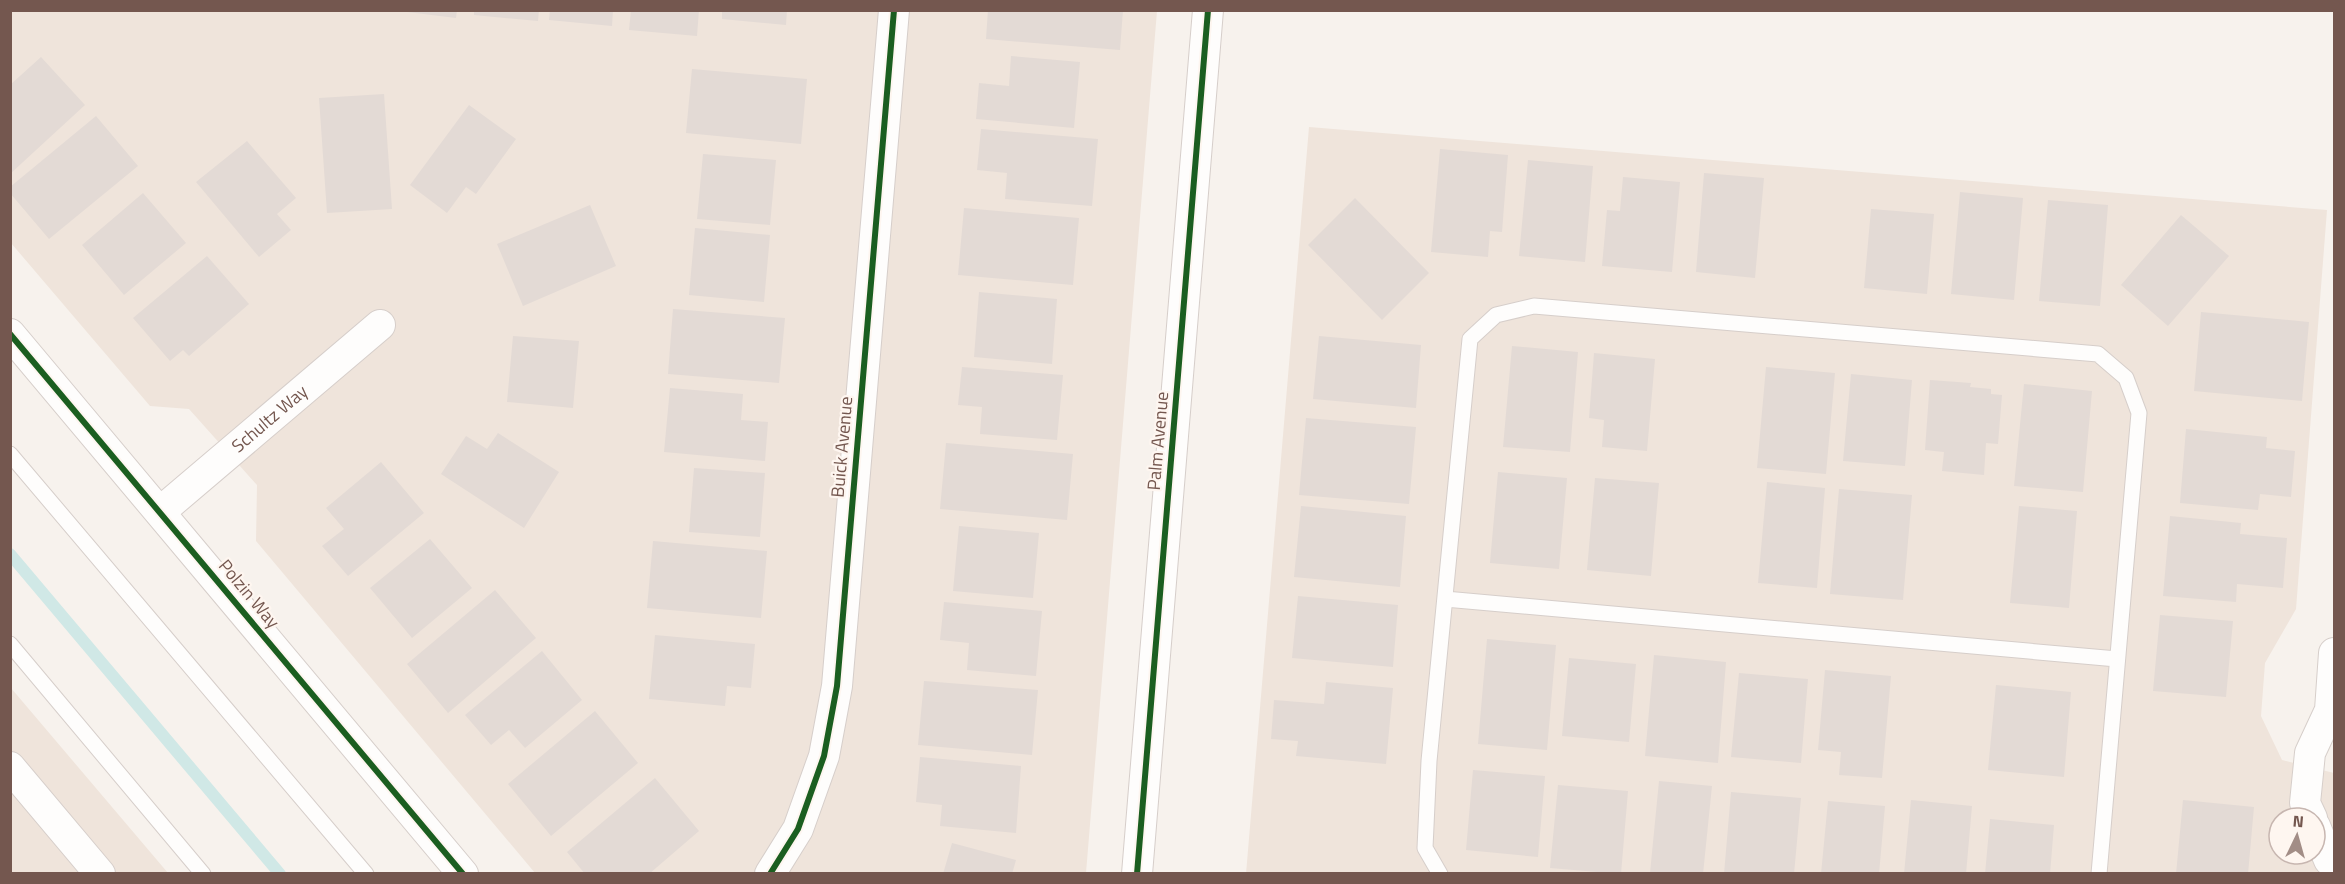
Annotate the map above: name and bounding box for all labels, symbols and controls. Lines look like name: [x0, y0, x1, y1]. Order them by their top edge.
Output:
street label: Schultz Way: [225, 378, 314, 459]
street label: Palm Avenue: [1140, 390, 1175, 491]
street label: Buick Avenue: [824, 395, 859, 499]
street label: Polzin Way: [212, 553, 287, 635]
north arrow: [2267, 806, 2327, 866]
text: N: [2292, 809, 2305, 833]

